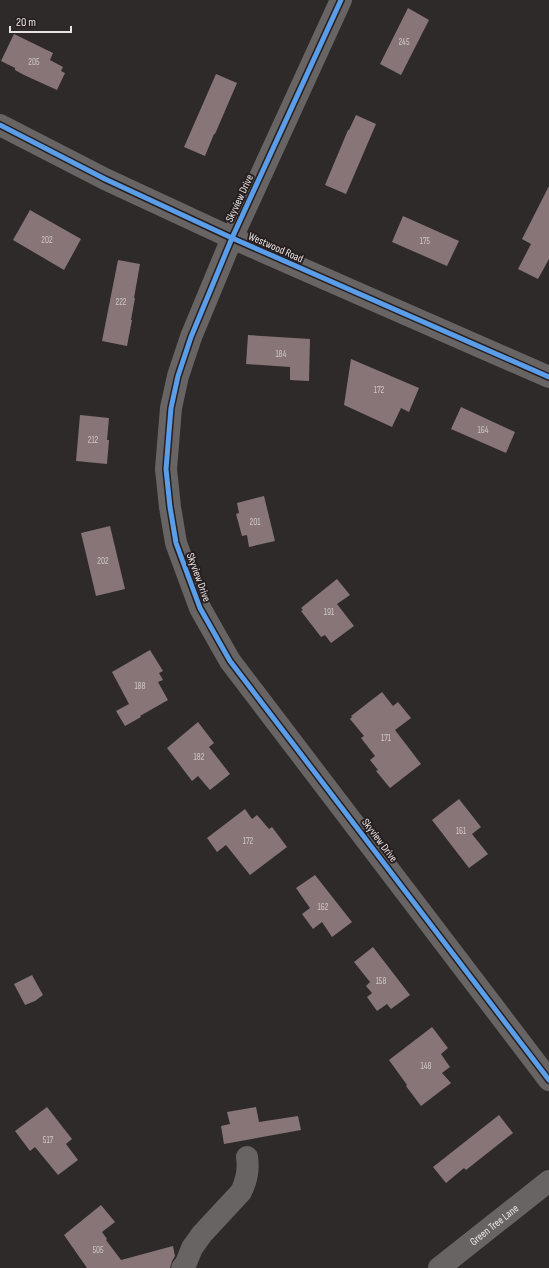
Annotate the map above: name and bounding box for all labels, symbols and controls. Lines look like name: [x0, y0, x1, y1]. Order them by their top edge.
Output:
scale bar: [10, 8, 71, 34]
text: 20 m: [16, 15, 36, 30]
house number: 245: [398, 37, 410, 48]
house number: 205: [28, 57, 40, 68]
street label: Skyview Drive: [223, 172, 256, 224]
street label: Westwood Road: [246, 230, 306, 265]
house number: 202: [41, 235, 53, 246]
house number: 175: [420, 236, 431, 247]
house number: 222: [115, 297, 127, 308]
house number: 184: [275, 349, 287, 360]
house number: 172: [374, 385, 385, 396]
house number: 164: [477, 425, 489, 436]
house number: 212: [88, 435, 99, 446]
house number: 201: [250, 517, 261, 528]
street label: Skyview Drive: [184, 551, 213, 603]
house number: 202: [97, 556, 109, 567]
house number: 191: [324, 607, 335, 618]
house number: 188: [134, 681, 146, 692]
house number: 171: [381, 733, 392, 744]
house number: 182: [194, 752, 205, 763]
street label: Skyview Drive: [359, 816, 400, 865]
house number: 161: [456, 826, 467, 837]
house number: 172: [243, 836, 254, 847]
house number: 162: [318, 902, 329, 913]
house number: 158: [376, 976, 386, 987]
house number: 148: [421, 1061, 431, 1072]
house number: 517: [43, 1135, 54, 1146]
street label: Green Tree Lane: [467, 1202, 521, 1248]
house number: 505: [92, 1245, 104, 1256]

